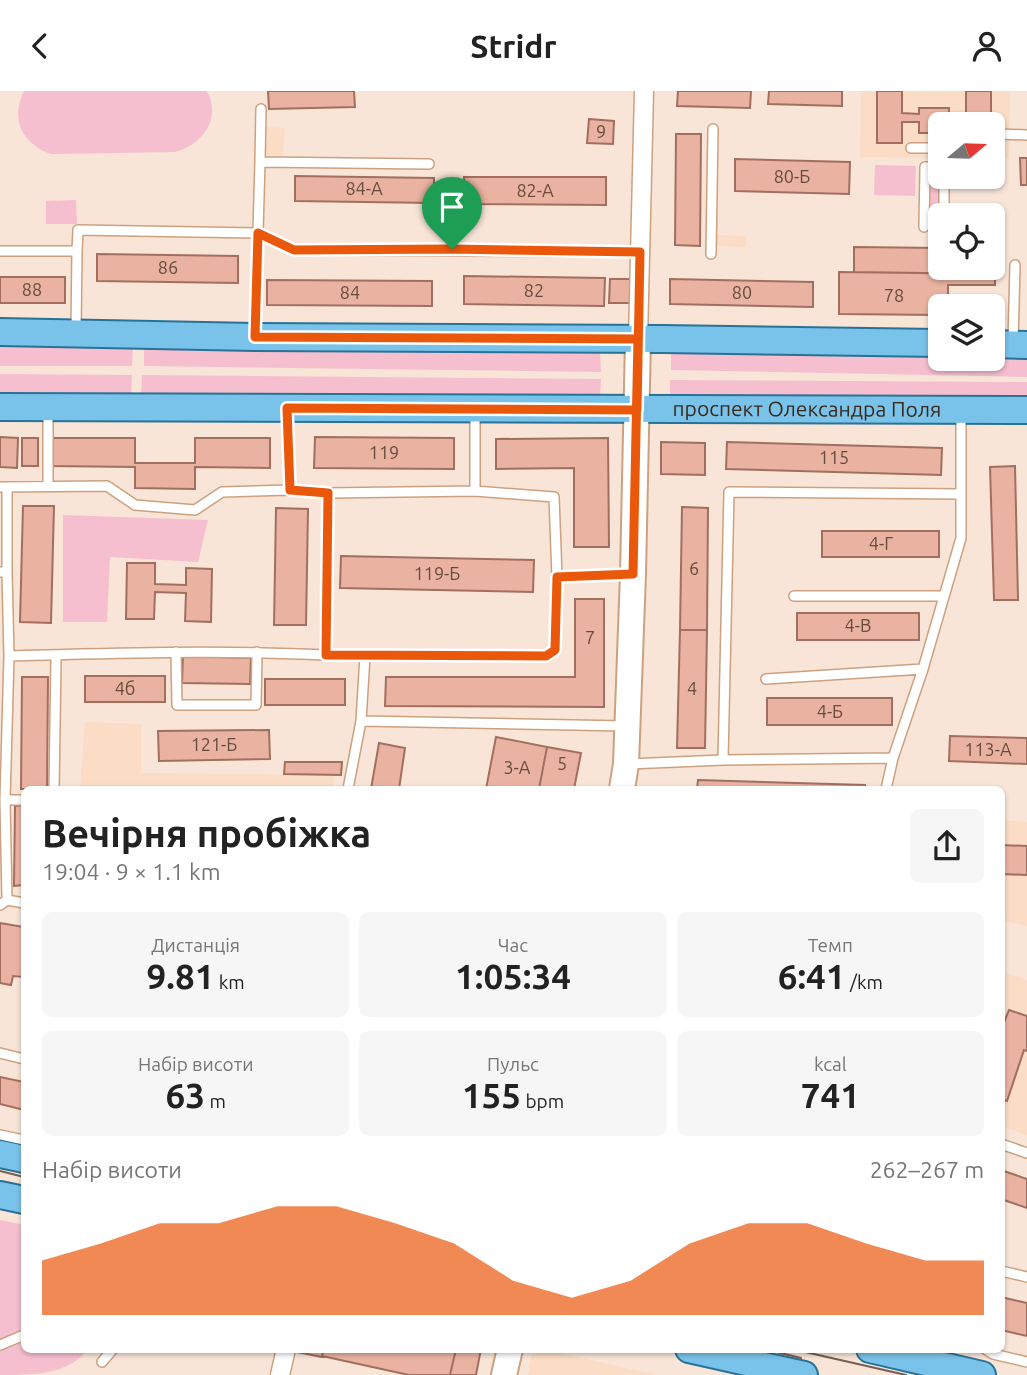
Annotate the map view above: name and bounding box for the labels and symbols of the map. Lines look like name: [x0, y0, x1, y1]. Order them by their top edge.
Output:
north arrow: [928, 112, 1004, 189]
house number: 9: [596, 121, 606, 141]
house number: 80-Б: [774, 166, 810, 186]
pin: [422, 177, 482, 249]
house number: 84-А: [345, 178, 383, 198]
house number: 82-А: [516, 180, 554, 200]
house number: 86: [158, 257, 178, 277]
house number: 88: [22, 279, 42, 299]
house number: 82: [524, 280, 544, 300]
house number: 84: [340, 282, 360, 302]
house number: 80: [732, 282, 752, 302]
house number: 78: [884, 285, 904, 305]
street label: проспект Олександра Поля: [673, 396, 941, 421]
house number: 119: [369, 442, 399, 462]
house number: 115: [819, 447, 849, 467]
house number: 4-Г: [869, 533, 893, 553]
house number: 6: [689, 558, 699, 578]
house number: 119-Б: [414, 563, 460, 583]
house number: 4-В: [845, 615, 871, 635]
house number: 7: [585, 627, 595, 647]
house number: 4б: [115, 678, 135, 698]
house number: 4: [687, 678, 697, 698]
house number: 4-Б: [817, 701, 843, 721]
house number: 121-Б: [191, 734, 237, 754]
house number: 113-А: [964, 739, 1012, 759]
house number: 5: [557, 753, 567, 773]
house number: 3-А: [503, 757, 531, 777]

